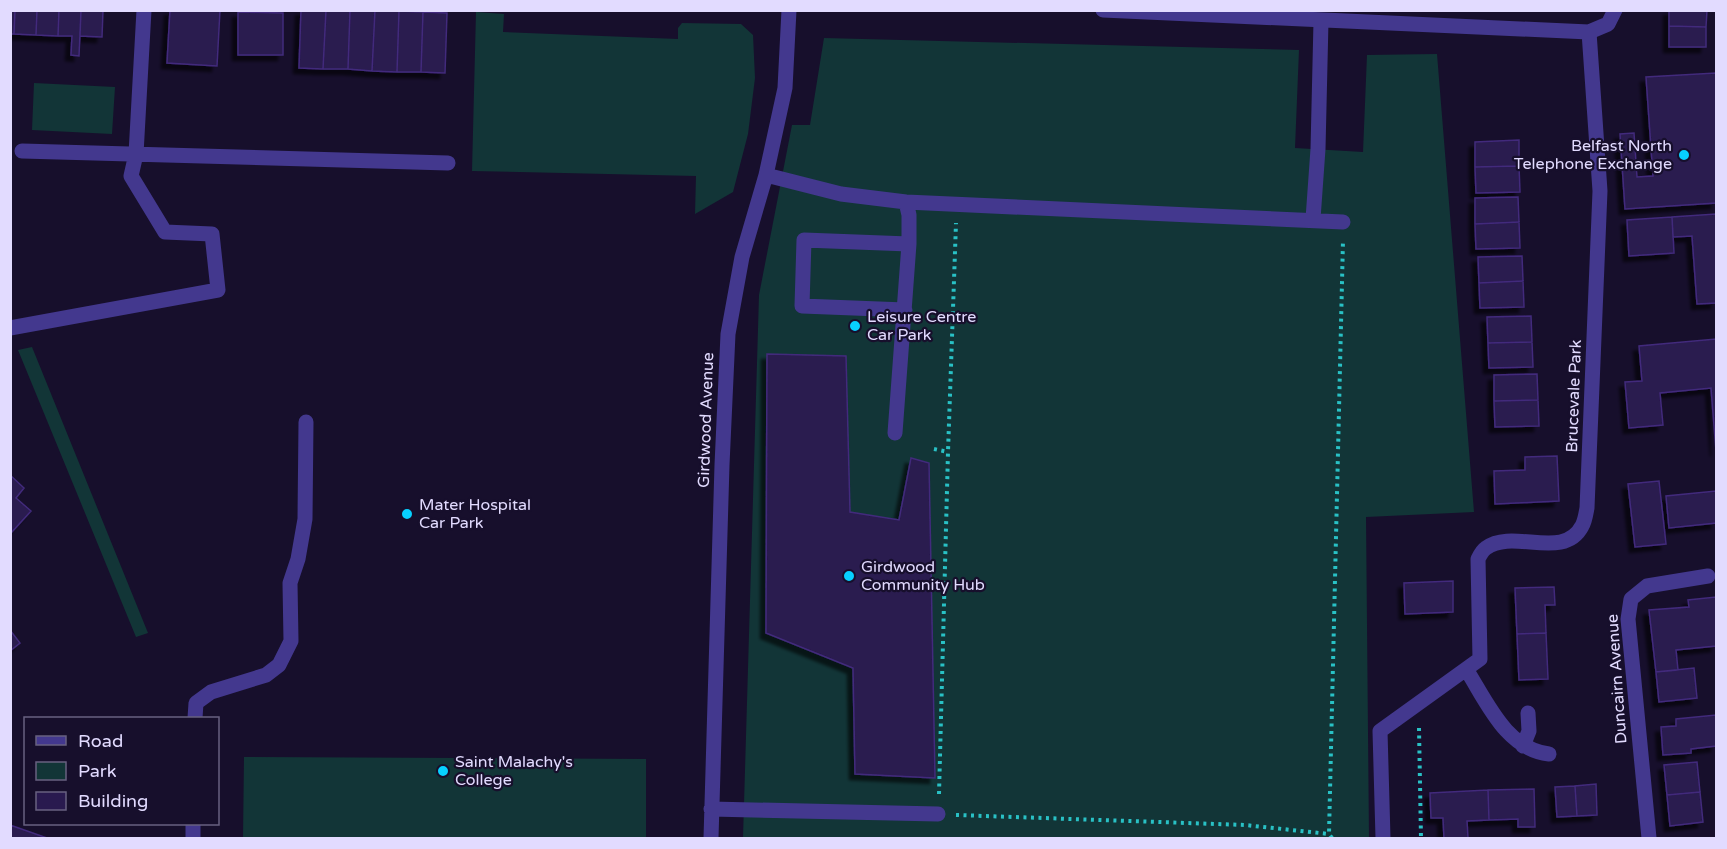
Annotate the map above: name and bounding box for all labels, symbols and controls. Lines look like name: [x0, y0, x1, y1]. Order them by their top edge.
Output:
place label: Belfast North Telephone Exchange: [1514, 136, 1672, 174]
marker: Belfast North Telephone Exchange: [1677, 148, 1691, 162]
place label: Leisure Centre Car Park: [867, 307, 976, 345]
marker: Leisure Centre Car Park: [848, 319, 862, 333]
street label: Brucevale Park: [1562, 339, 1586, 453]
street label: Girdwood Avenue: [694, 352, 718, 488]
place label: Mater Hospital Car Park: [419, 495, 531, 533]
marker: Mater Hospital Car Park: [400, 507, 414, 521]
place label: Girdwood Community Hub: [861, 557, 985, 595]
marker: Girdwood Community Hub: [842, 569, 856, 583]
street label: Duncairn Avenue: [1602, 613, 1632, 745]
legend: [24, 717, 219, 825]
text: Road: [78, 730, 123, 752]
place label: Saint Malachy's College: [455, 752, 573, 790]
text: Park: [78, 760, 117, 782]
marker: Saint Malachy's College: [436, 764, 450, 778]
text: Building: [78, 790, 148, 812]

